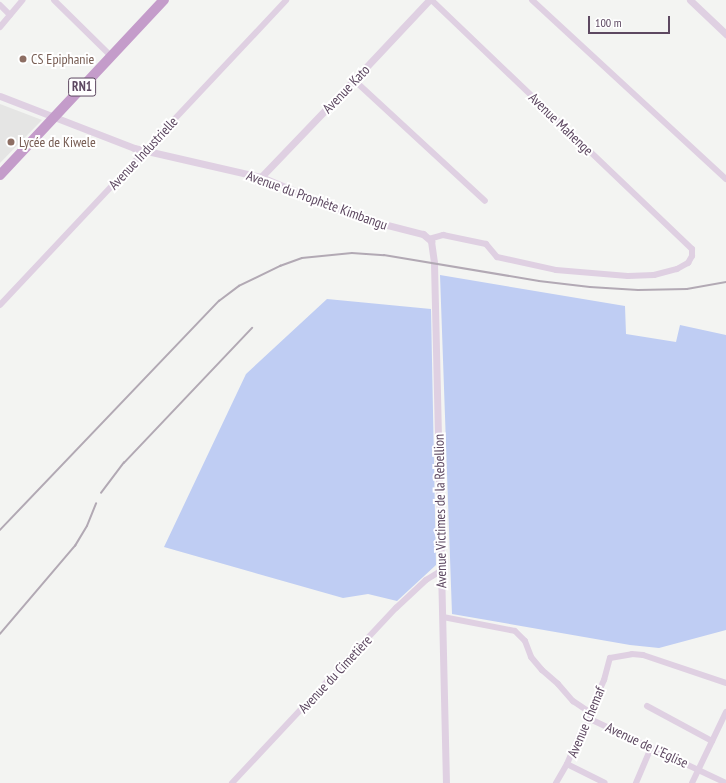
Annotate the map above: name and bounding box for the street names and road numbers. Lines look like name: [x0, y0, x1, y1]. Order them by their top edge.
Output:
street label: Avenue Kato: [319, 61, 373, 117]
road number: RN1: [68, 76, 96, 98]
street label: Avenue Mahenge: [525, 89, 597, 159]
street label: Avenue Industrielle: [105, 113, 181, 193]
street label: Avenue du Prophète Kimbangu: [244, 167, 390, 233]
street label: Avenue Victimes de la Rebellion: [430, 434, 450, 588]
street label: Avenue du Cimetière: [295, 632, 375, 716]
street label: Avenue Chemaf: [564, 684, 608, 760]
street label: Avenue de L'Eglise: [603, 719, 691, 771]

